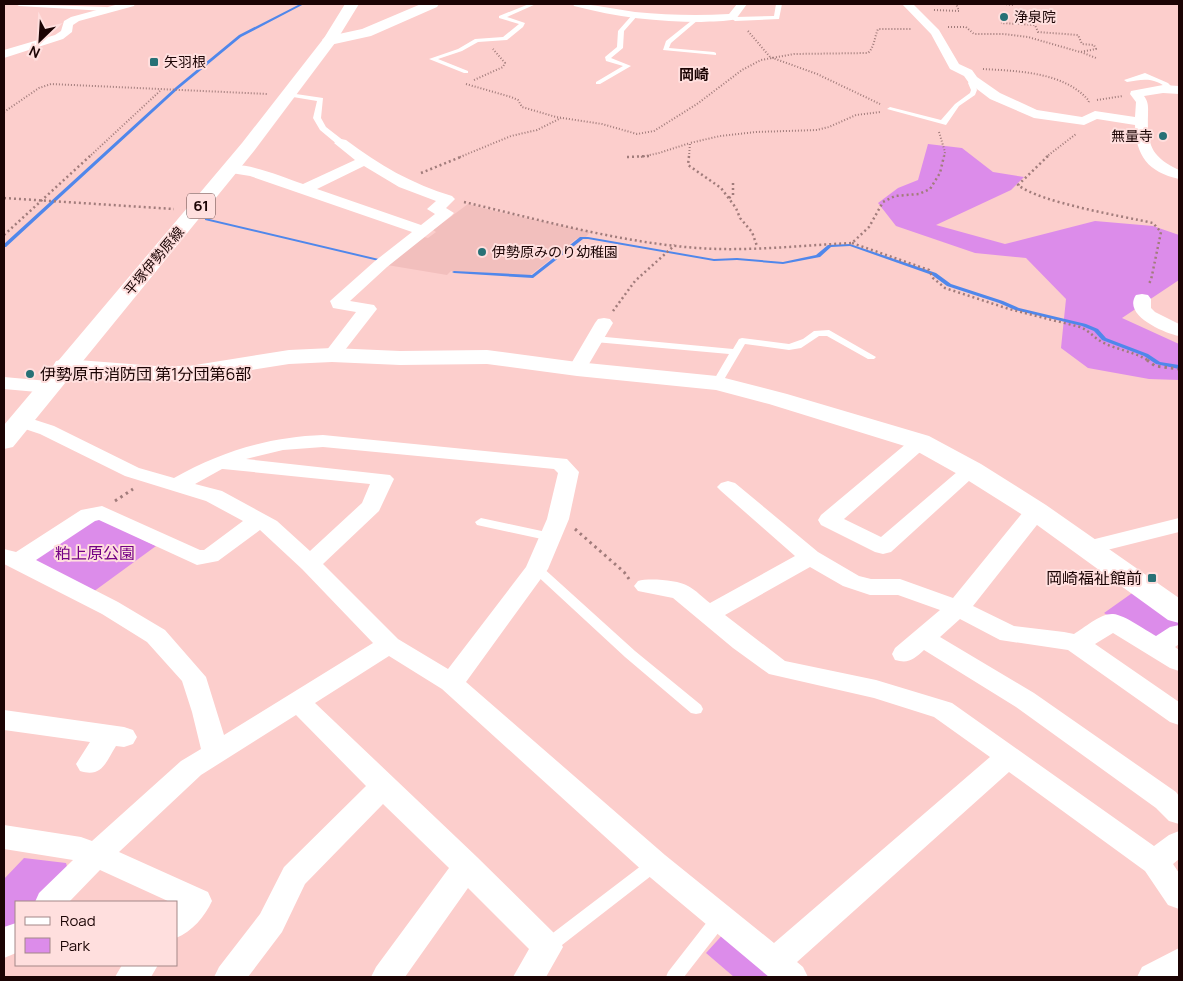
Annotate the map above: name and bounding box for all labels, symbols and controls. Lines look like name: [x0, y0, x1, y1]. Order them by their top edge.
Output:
place label: 浄泉院: [1014, 7, 1056, 26]
marker: 浄泉院: [998, 11, 1010, 23]
north arrow: [15, 15, 65, 65]
text: N: [26, 41, 43, 63]
place label: 矢羽根: [164, 52, 206, 71]
marker: 矢羽根: [148, 56, 160, 68]
district label: 岡崎: [679, 64, 709, 85]
place label: 無量寺: [1111, 126, 1153, 145]
marker: 無量寺: [1157, 130, 1169, 142]
road number: 61: [187, 194, 215, 218]
street label: 平塚伊勢原線: [119, 222, 188, 299]
place label: 伊勢原みのり幼稚園: [492, 242, 618, 261]
marker: 伊勢原みのり幼稚園: [476, 246, 488, 258]
place label: 伊勢原市消防団 第1分団第6部: [40, 363, 251, 385]
marker: 伊勢原市消防団 第1分団第6部: [24, 368, 36, 380]
park label: 粕上原公園: [55, 542, 135, 564]
place label: 岡崎福祉館前: [1046, 567, 1142, 589]
marker: 岡崎福祉館前: [1146, 572, 1158, 584]
legend: [15, 901, 178, 966]
text: Road: [60, 910, 96, 931]
text: Park: [60, 935, 90, 956]

